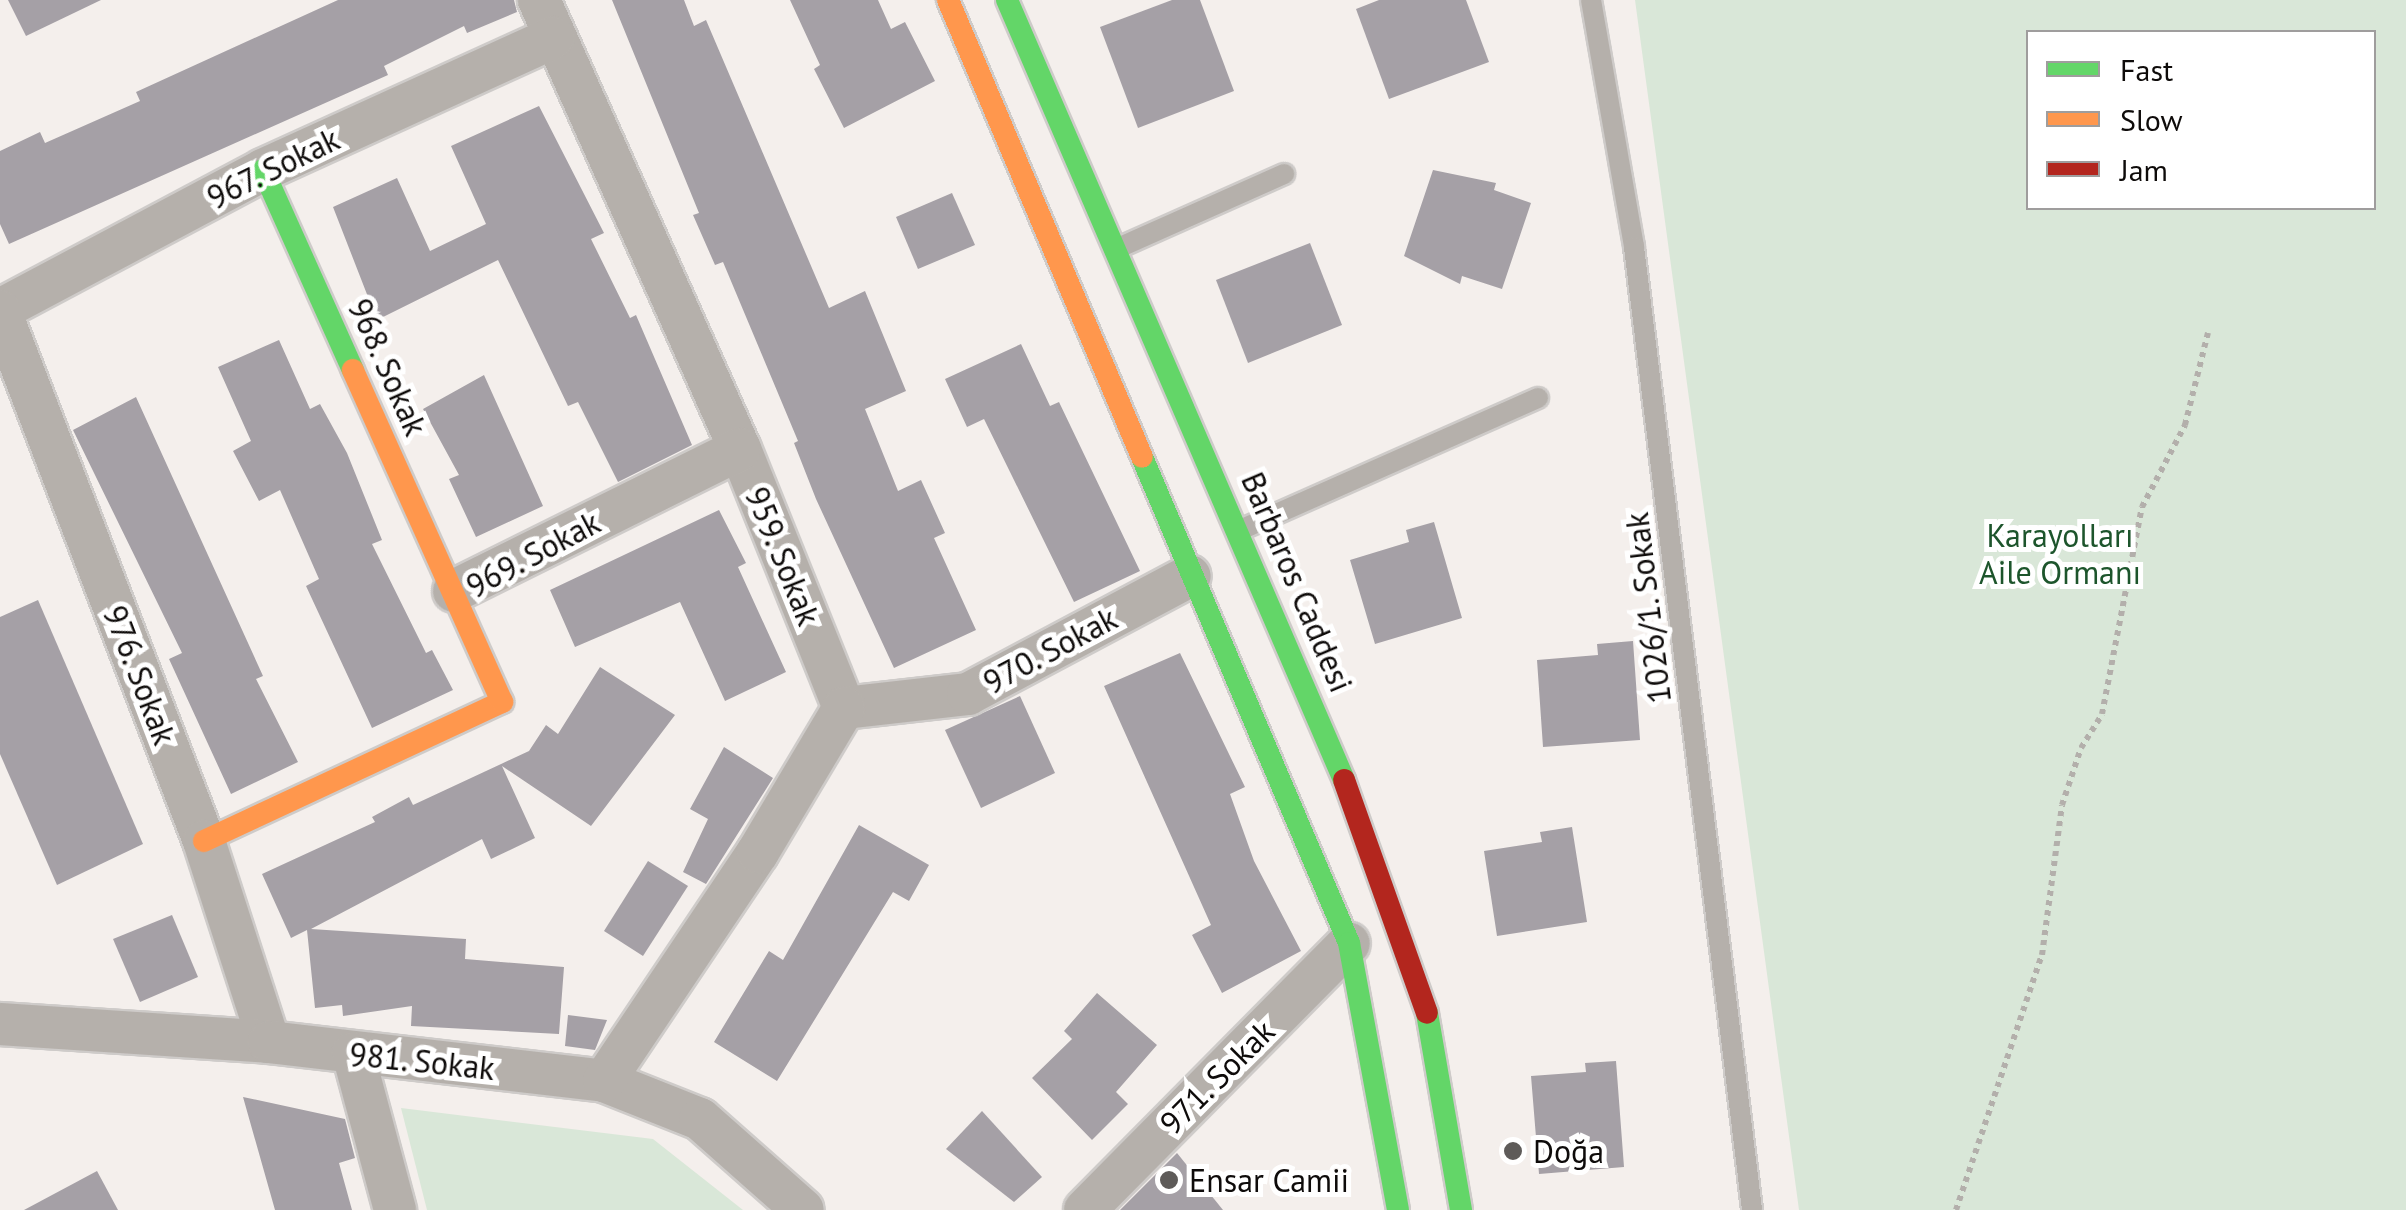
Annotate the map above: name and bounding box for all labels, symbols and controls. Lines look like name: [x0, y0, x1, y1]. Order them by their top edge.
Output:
legend: [2026, 30, 2376, 210]
text: Fast: [2120, 50, 2173, 89]
text: Slow: [2120, 100, 2183, 139]
street label: 967. Sokak: [199, 119, 347, 217]
text: Jam: [2120, 150, 2168, 189]
street label: 968. Sokak: [340, 291, 436, 443]
street label: Barbaros Caddesi: [1233, 466, 1361, 698]
street label: 959. Sokak: [737, 480, 829, 632]
street label: 969. Sokak: [458, 502, 608, 606]
street label: 1026/1. Sokak: [1617, 509, 1679, 707]
park label: Karayolları Aile Ormanı: [1979, 517, 2141, 592]
street label: 970. Sokak: [975, 598, 1125, 702]
street label: 976. Sokak: [95, 599, 185, 751]
street label: 971. Sokak: [1151, 1011, 1283, 1143]
street label: 981. Sokak: [346, 1034, 498, 1088]
place label: Doğa: [1533, 1132, 1604, 1170]
marker: Doğa: [1502, 1140, 1524, 1162]
place label: Ensar Camii: [1189, 1161, 1349, 1199]
marker: Ensar Camii: [1158, 1169, 1180, 1191]

